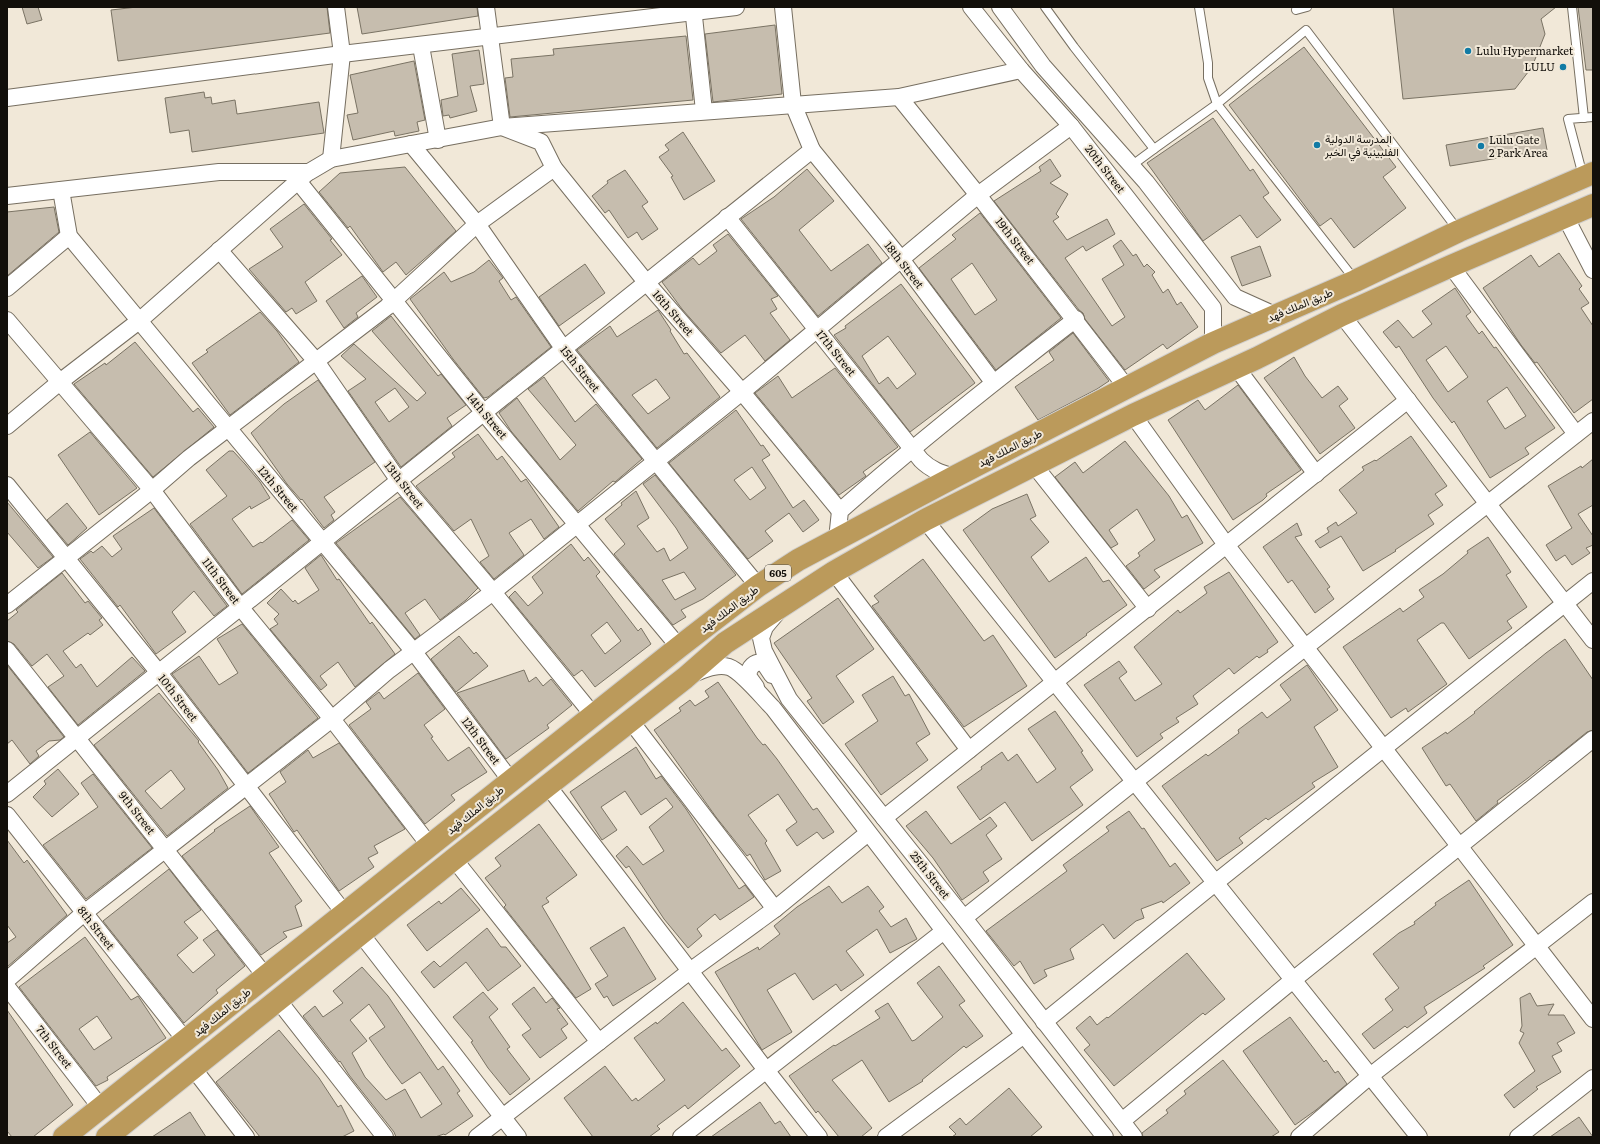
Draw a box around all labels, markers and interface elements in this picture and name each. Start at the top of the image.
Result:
place label: Lulu Hypermarket [1476,42,1574,58]
marker: Lulu Hypermarket [1463,46,1473,56]
place label: LULU [1524,58,1555,74]
marker: LULU [1558,62,1568,72]
place label: المدرسة الدولية الفلبينية في الخبر [1324,130,1399,162]
place label: Lulu Gate 2 Park Area [1489,131,1548,160]
marker: المدرسة الدولية الفلبينية في الخبر [1312,140,1322,150]
street label: 20th Street [1082,141,1130,196]
marker: Lulu Gate 2 Park Area [1476,141,1486,151]
street label: 19th Street [992,214,1040,268]
street label: 18th Street [881,237,929,292]
street label: طريق الملك فهد [1264,283,1335,325]
street label: 16th Street [649,286,698,339]
street label: 17th Street [813,326,861,379]
street label: 15th Street [557,342,605,395]
street label: 14th Street [464,389,512,442]
street label: طريق الملك فهد [975,424,1044,470]
street label: 13th Street [381,457,429,512]
street label: 12th Street [255,462,303,515]
street label: 11th Street [199,554,245,607]
road number: 605 [765,565,791,581]
street label: طريق الملك فهد [696,581,761,636]
street label: 10th Street [155,670,203,725]
street label: 12th Street [459,713,505,768]
street label: طريق الملك فهد [442,781,506,837]
street label: 9th Street [116,787,160,838]
street label: 25th Street [907,847,955,902]
street label: 8th Street [75,902,119,953]
street label: طريق الملك فهد [189,983,253,1039]
street label: 7th Street [33,1021,77,1072]

